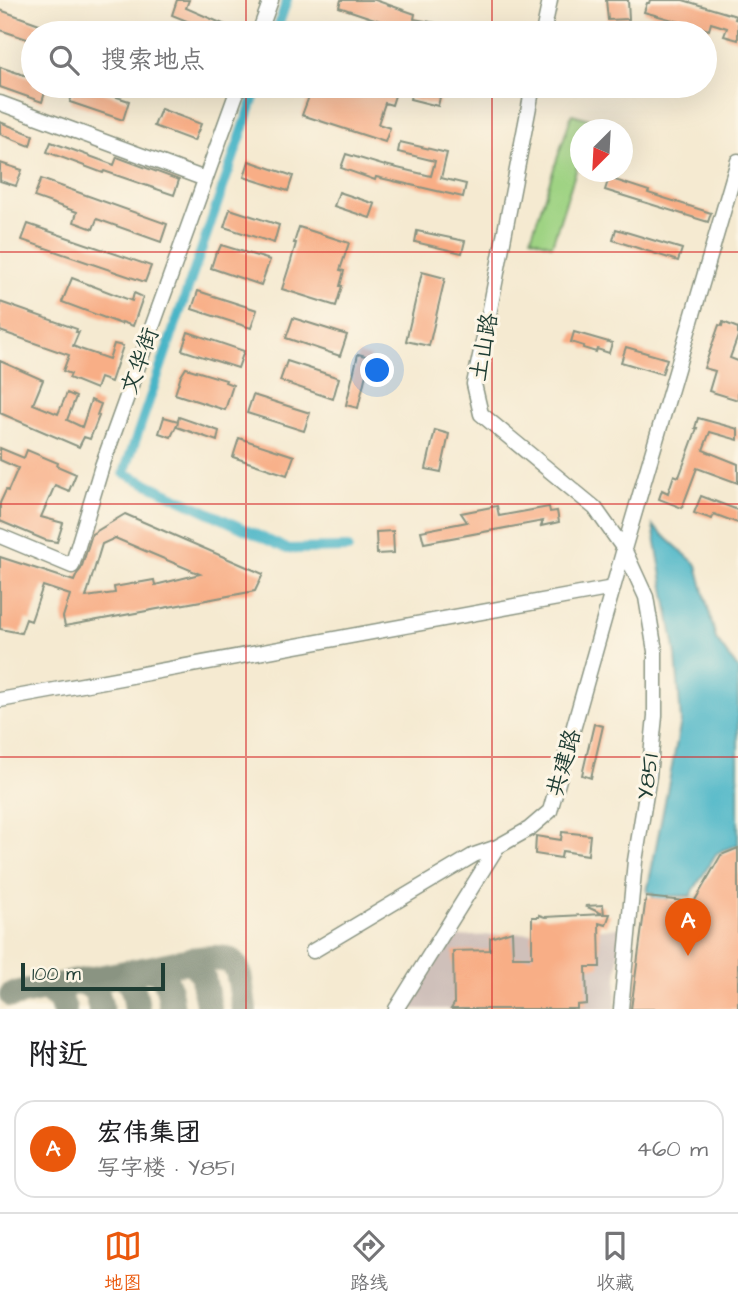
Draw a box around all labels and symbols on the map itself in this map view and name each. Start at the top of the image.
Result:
north arrow [570,119,633,182]
street label: 土山路 [462,310,506,384]
street label: 文华街 [113,323,167,399]
your location [360,353,394,387]
street label: 共建路 [539,725,589,801]
street label: Y851 [629,752,667,802]
pin: A [665,898,711,956]
scale bar [21,960,164,992]

